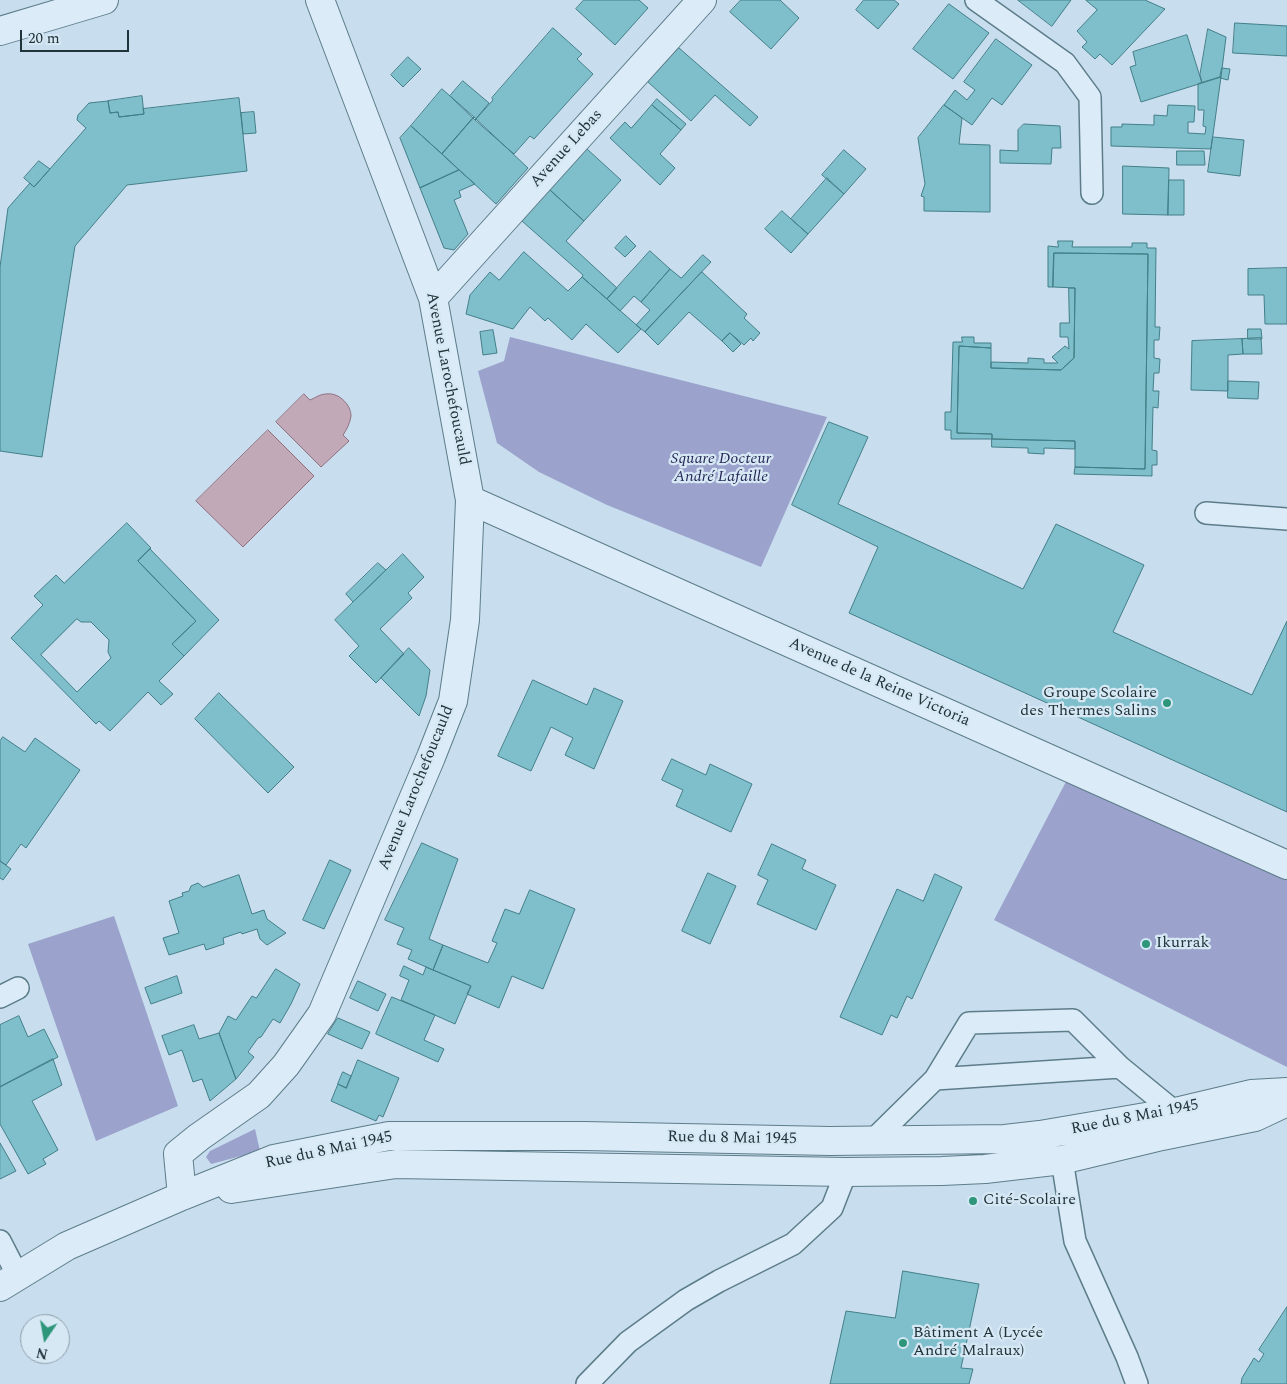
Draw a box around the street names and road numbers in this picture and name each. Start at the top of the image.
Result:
street label: Avenue Lebas [527,106,607,192]
street label: Avenue Larochefoucauld [421,291,473,467]
street label: Avenue de la Reine Victoria [785,634,973,732]
street label: Avenue Larochefoucauld [375,703,459,873]
street label: Rue du 8 Mai 1945 [1070,1096,1200,1140]
street label: Rue du 8 Mai 1945 [264,1128,394,1174]
street label: Rue du 8 Mai 1945 [667,1128,797,1150]

